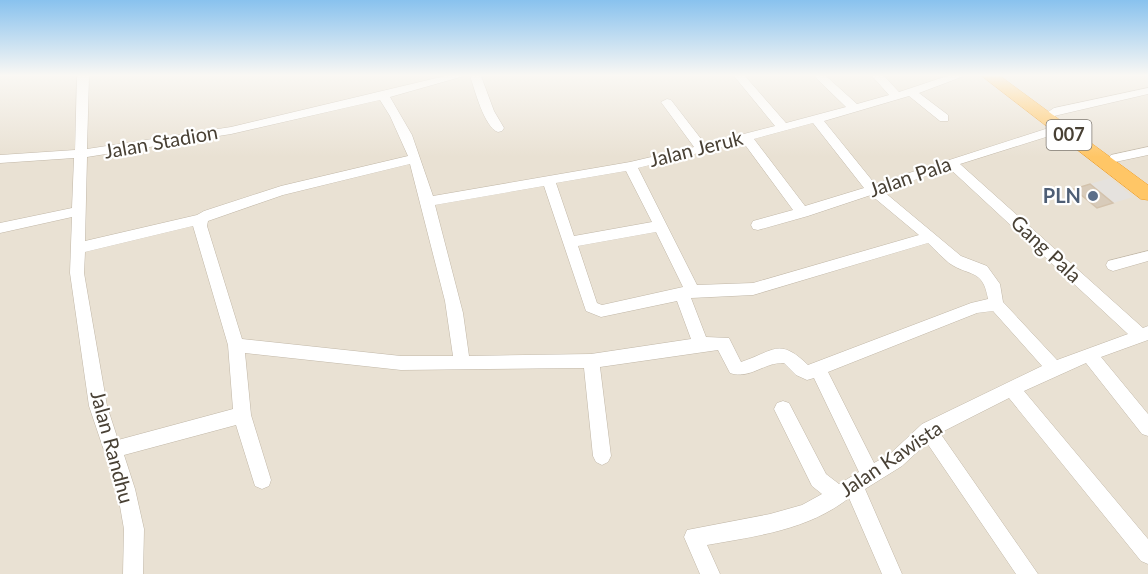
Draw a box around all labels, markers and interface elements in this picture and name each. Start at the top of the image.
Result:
street label: Jalan Stadion [102,119,220,163]
road number: 007 [1046,120,1092,150]
street label: Jalan Jeruk [646,125,746,171]
street label: Jalan Pala [865,151,954,201]
place label: PLN [1043,183,1081,207]
marker: PLN [1086,189,1100,203]
street label: Gang Pala [1007,210,1087,287]
street label: Jalan Randhu [86,388,140,506]
street label: Jalan Kawista [835,415,946,501]

